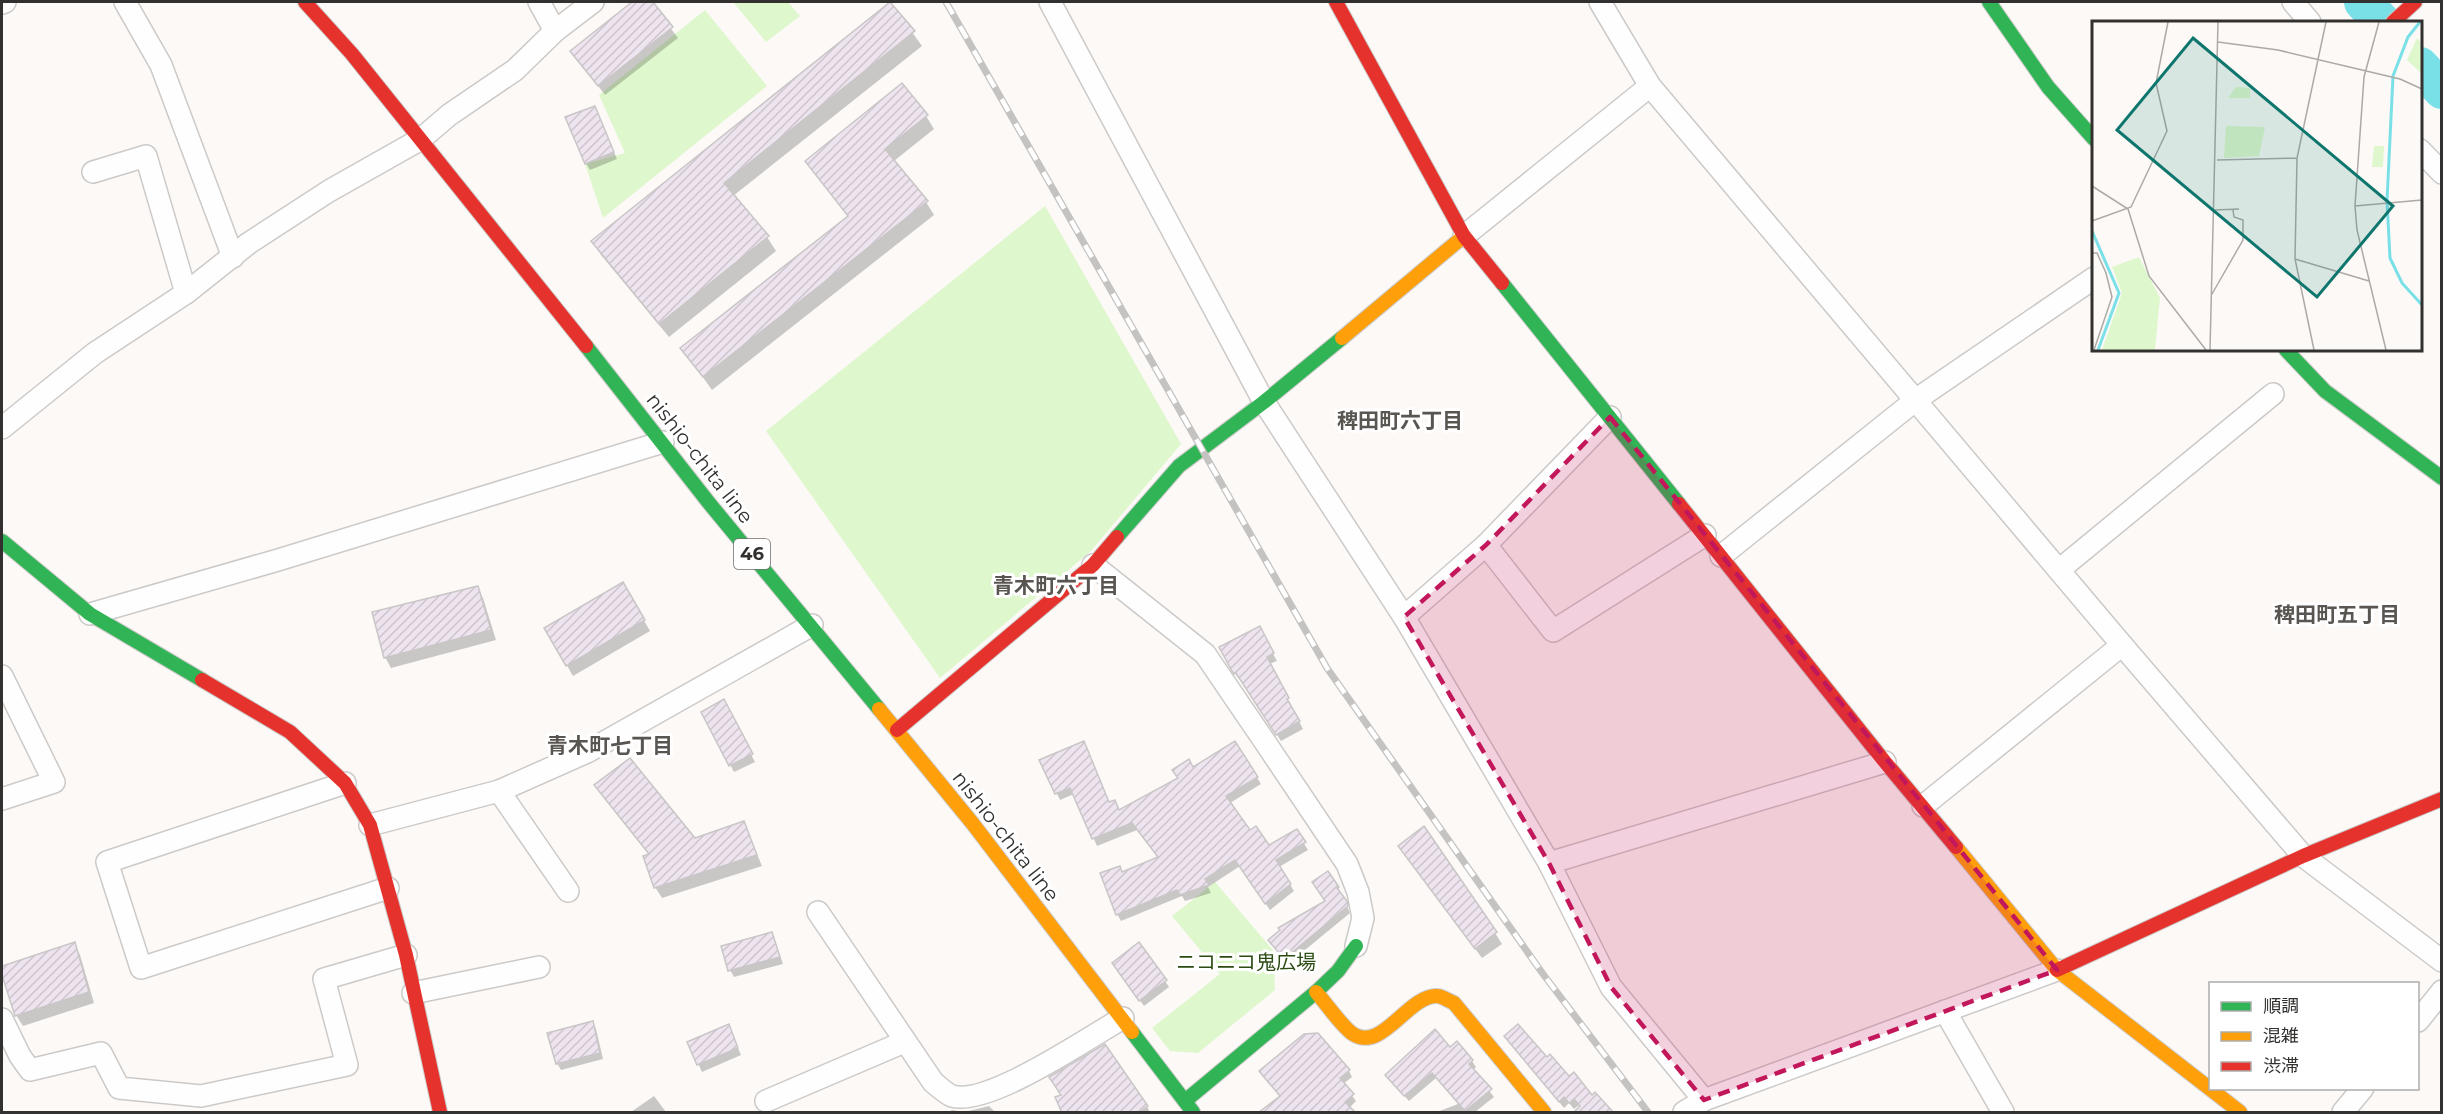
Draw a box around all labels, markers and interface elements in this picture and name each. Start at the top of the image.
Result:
inset map [2092,21,2422,351]
street label: nishio-chita line [642,388,758,528]
district label: 稗田町六丁目 [1337,408,1463,433]
road number: 46 [734,539,770,569]
district label: 青木町六丁目 [993,573,1119,598]
district label: 稗田町五丁目 [2274,602,2400,627]
district label: 青木町七丁目 [547,733,673,758]
street label: nishio-chita line [948,766,1064,906]
park label: ニコニコ鬼広場 [1176,950,1316,974]
legend [2209,982,2419,1090]
text: 順調 [2263,995,2299,1017]
text: 混雑 [2263,1025,2299,1047]
text: 渋滞 [2263,1055,2299,1077]

